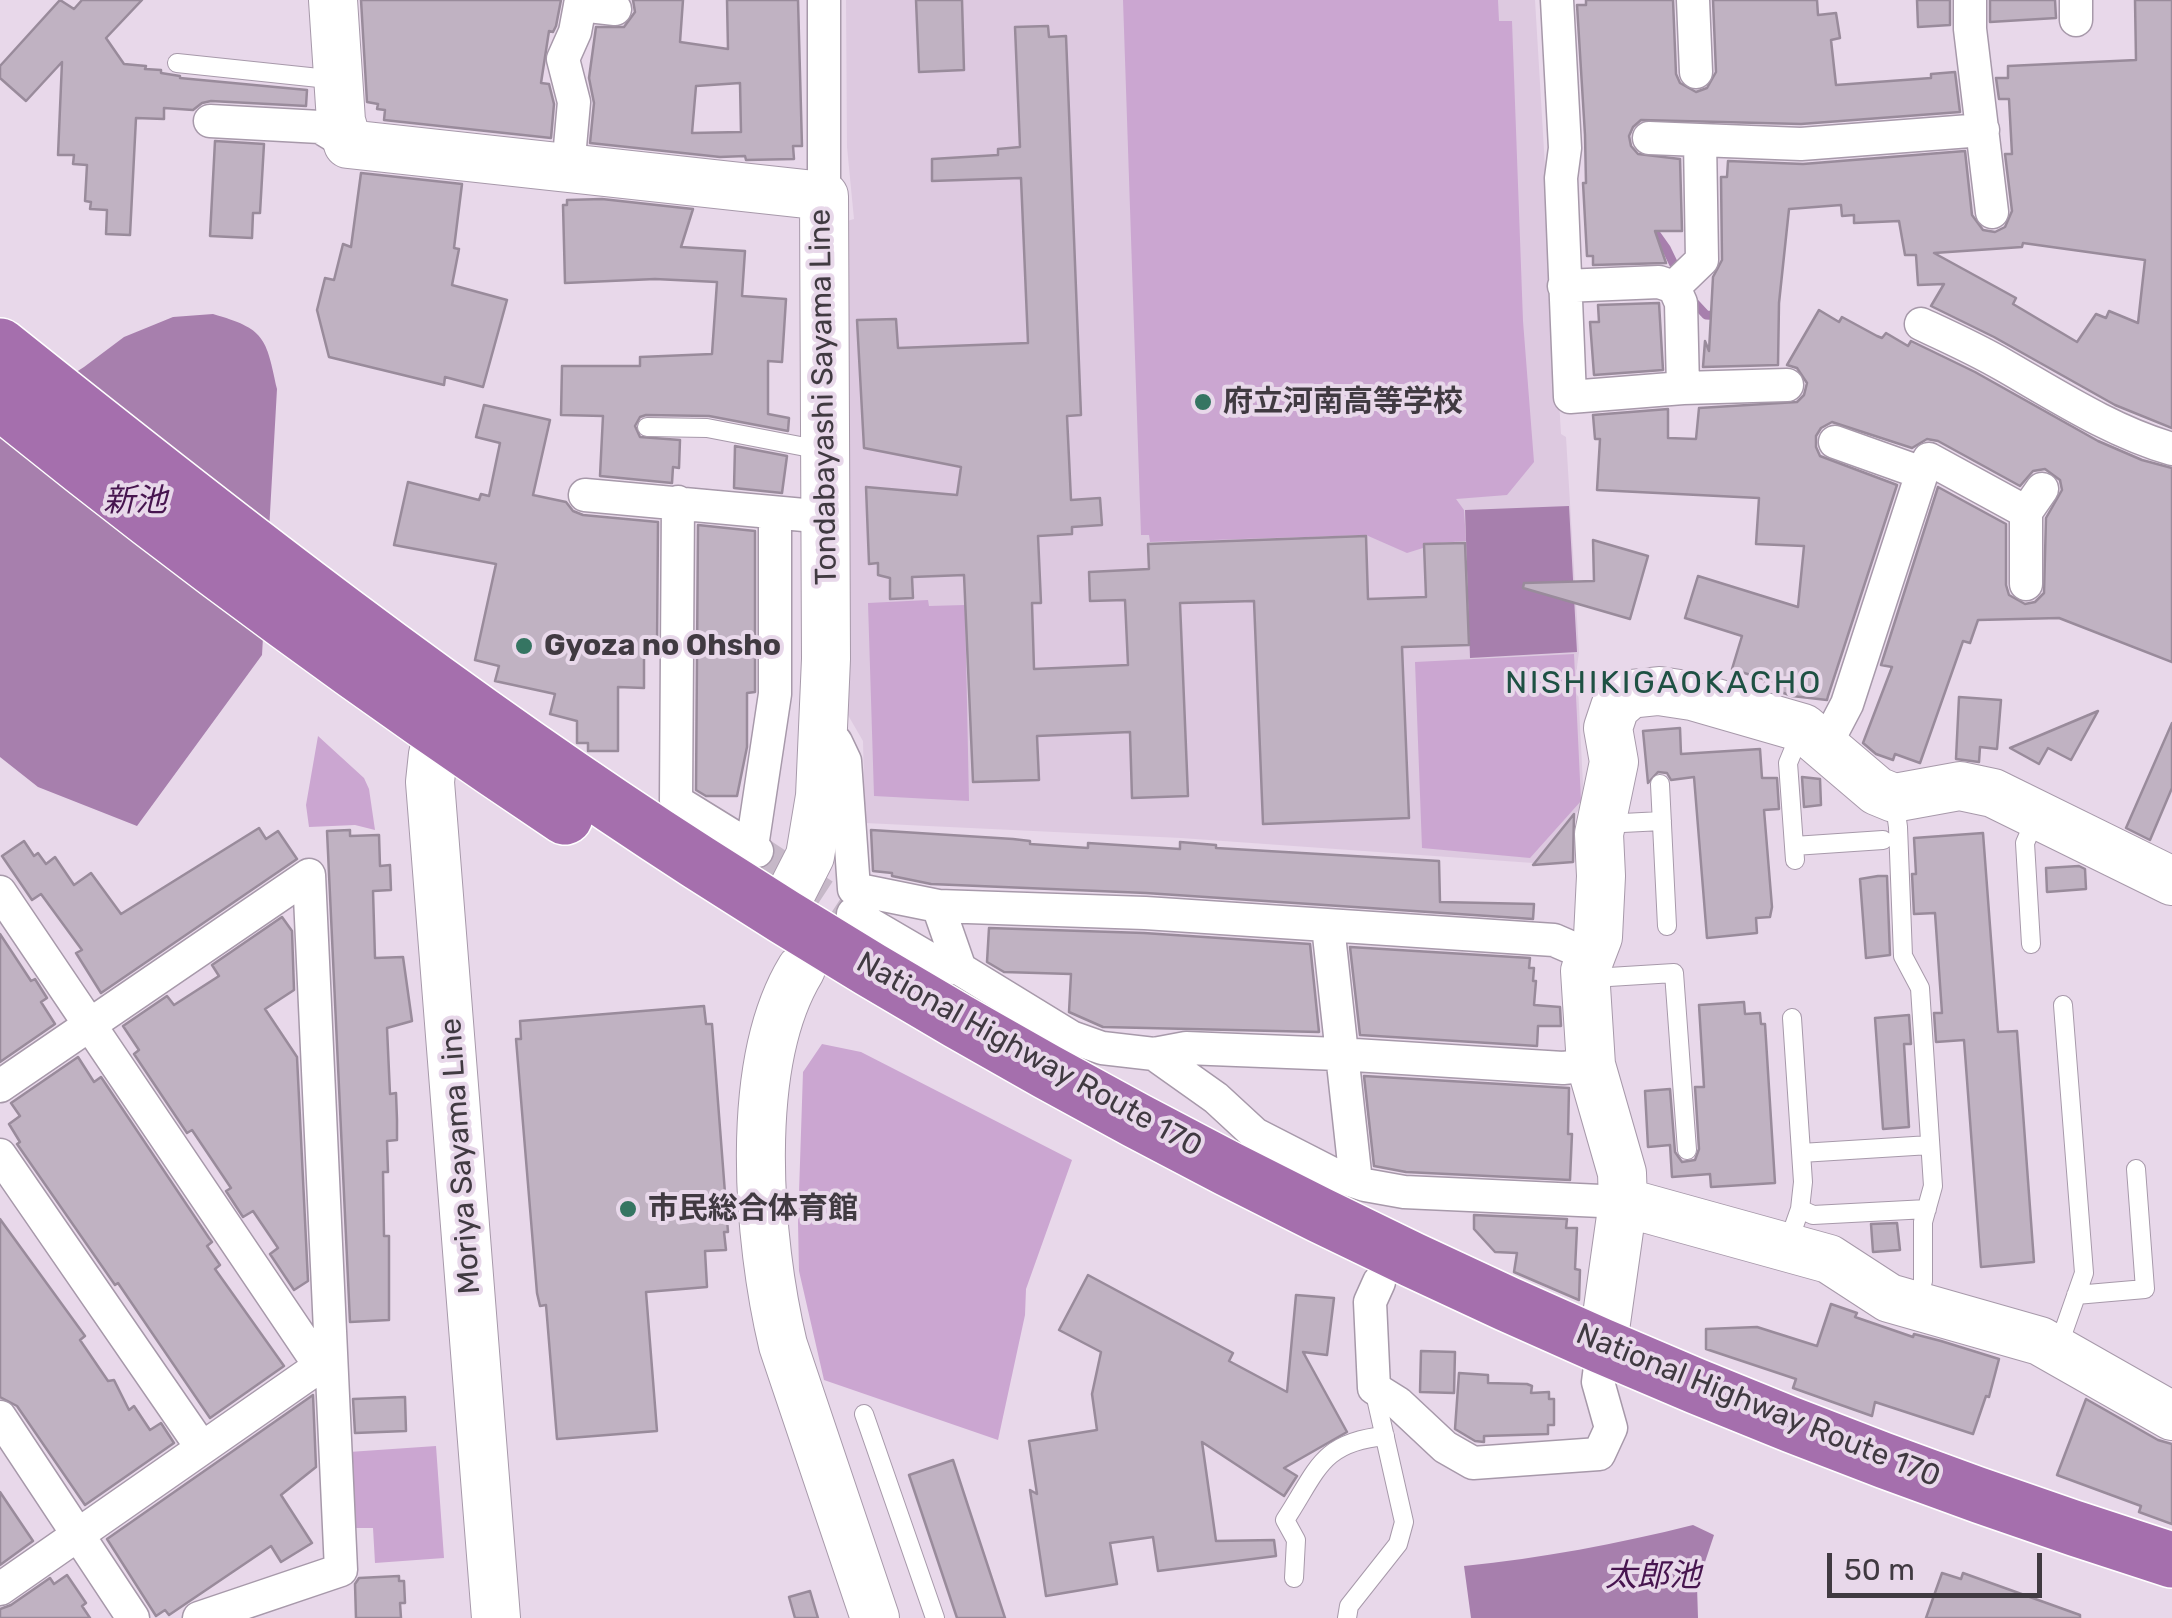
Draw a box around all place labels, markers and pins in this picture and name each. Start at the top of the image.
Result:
place label: 府立河南高等学校 [1223,384,1463,420]
marker: 府立河南高等学校 [1192,391,1214,413]
place label: Gyoza no Ohsho [544,628,781,664]
marker: Gyoza no Ohsho [513,635,535,657]
place label: 市民総合体育館 [648,1191,858,1227]
marker: 市民総合体育館 [617,1198,639,1220]

